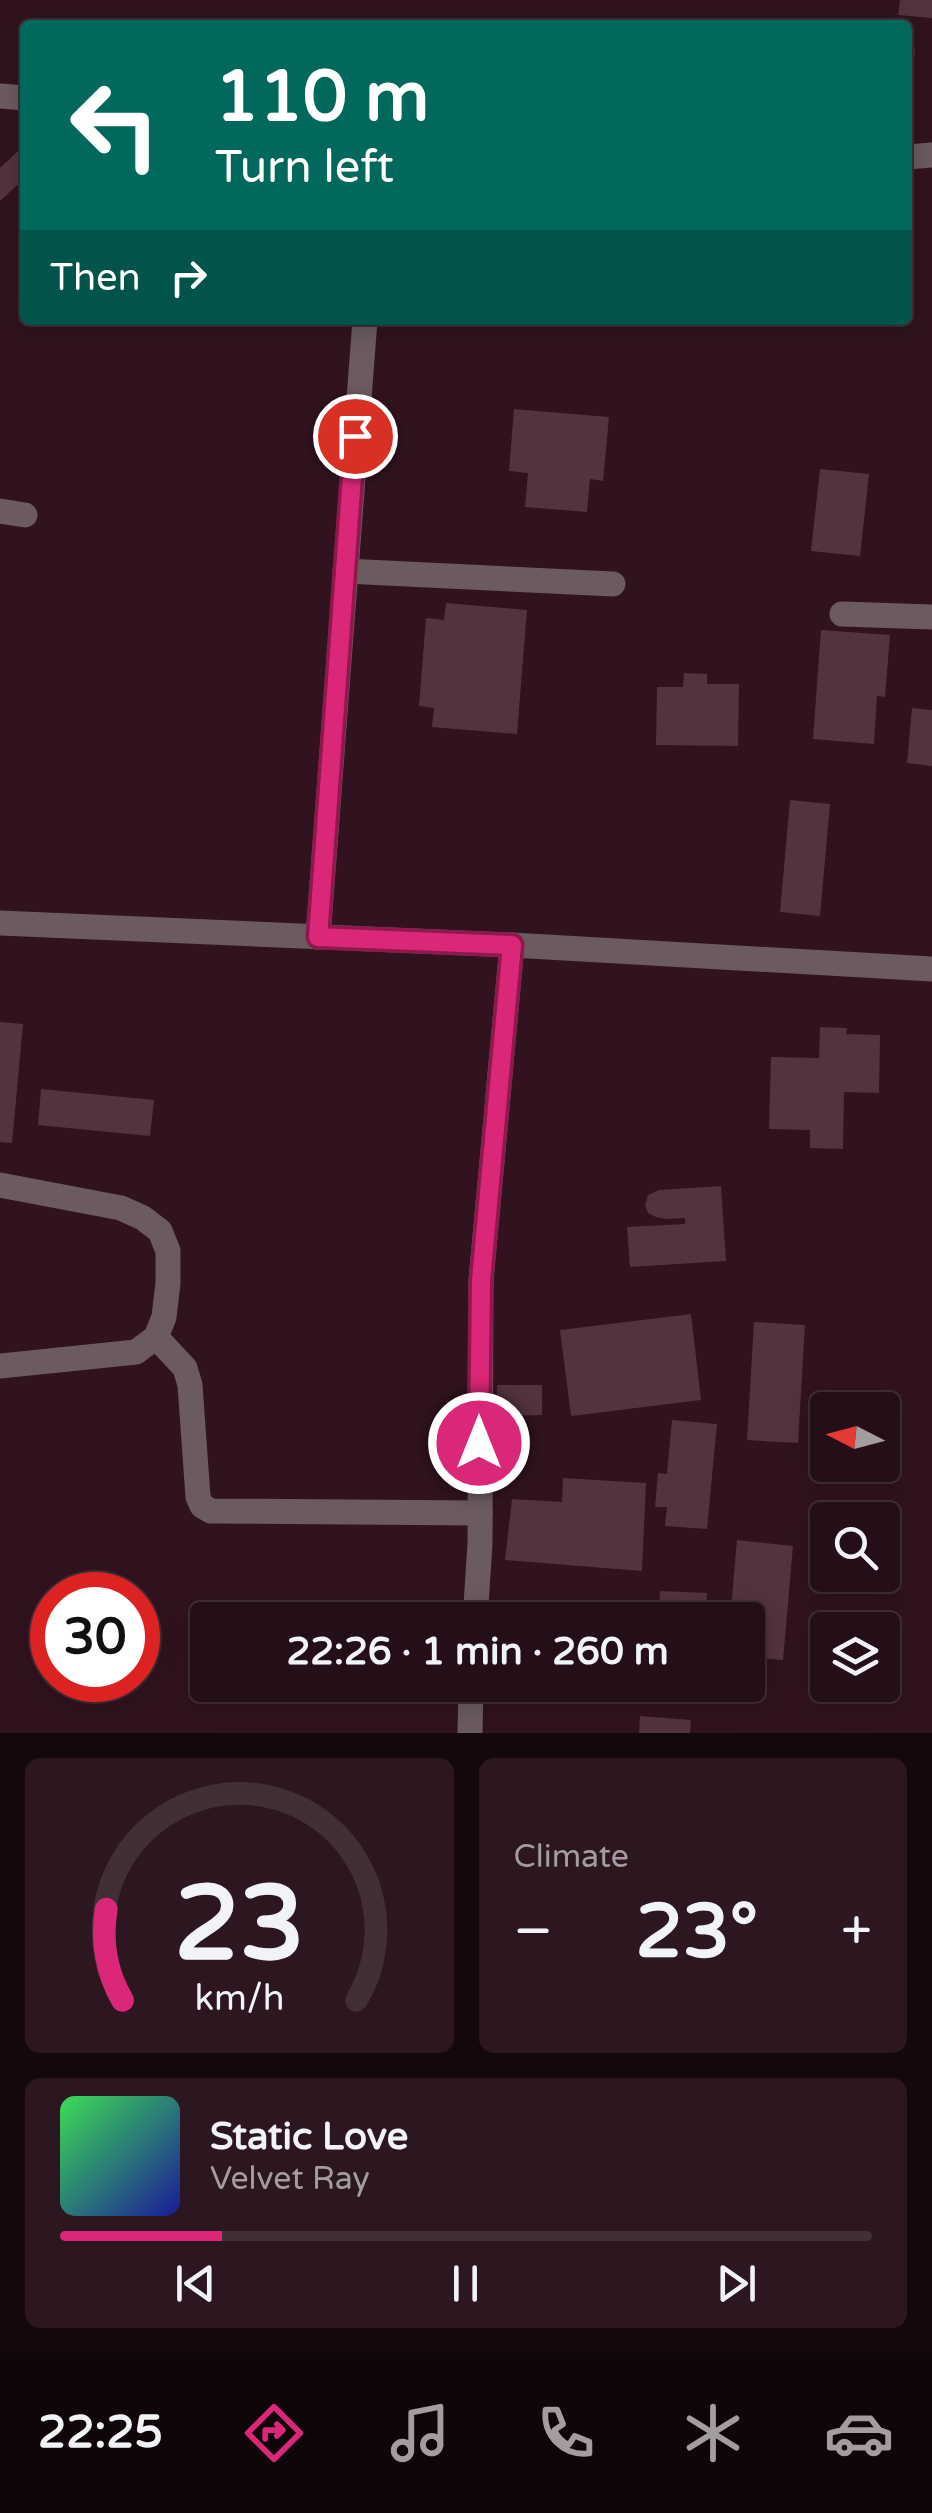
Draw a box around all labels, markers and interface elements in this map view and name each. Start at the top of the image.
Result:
text: 110 m [215,56,429,140]
icon: left [50,60,180,190]
text: Turn left [215,141,394,195]
icon: right [161,250,216,305]
text: Then [50,255,141,301]
pin [313,394,398,479]
icon: arrive [328,409,383,464]
position arrow [427,1391,531,1495]
north arrow [810,1392,900,1482]
map controls [810,1392,900,1702]
button: search [810,1502,900,1592]
speed limit sign: 30 [30,1572,160,1702]
button: layers [810,1612,900,1702]
text: 22:26 · 1 min · 260 m [286,1629,669,1675]
text: Climate [514,1838,629,1876]
text: 23 [174,1863,305,1988]
text: 23° [636,1887,758,1977]
text: − [514,1899,553,1965]
text: + [841,1899,872,1965]
text: km/h [194,1977,284,2020]
text: Static Love [210,2114,408,2160]
text: Velvet Ray [210,2160,370,2198]
icon: previous [168,2256,223,2311]
icon: pause [438,2256,493,2311]
icon: next [709,2256,764,2311]
icon: directions [239,2398,309,2468]
icon: music [385,2398,455,2468]
icon: phone [531,2398,601,2468]
icon: climate [678,2398,748,2468]
icon: car [824,2398,894,2468]
text: 22:25 [38,2406,163,2460]

